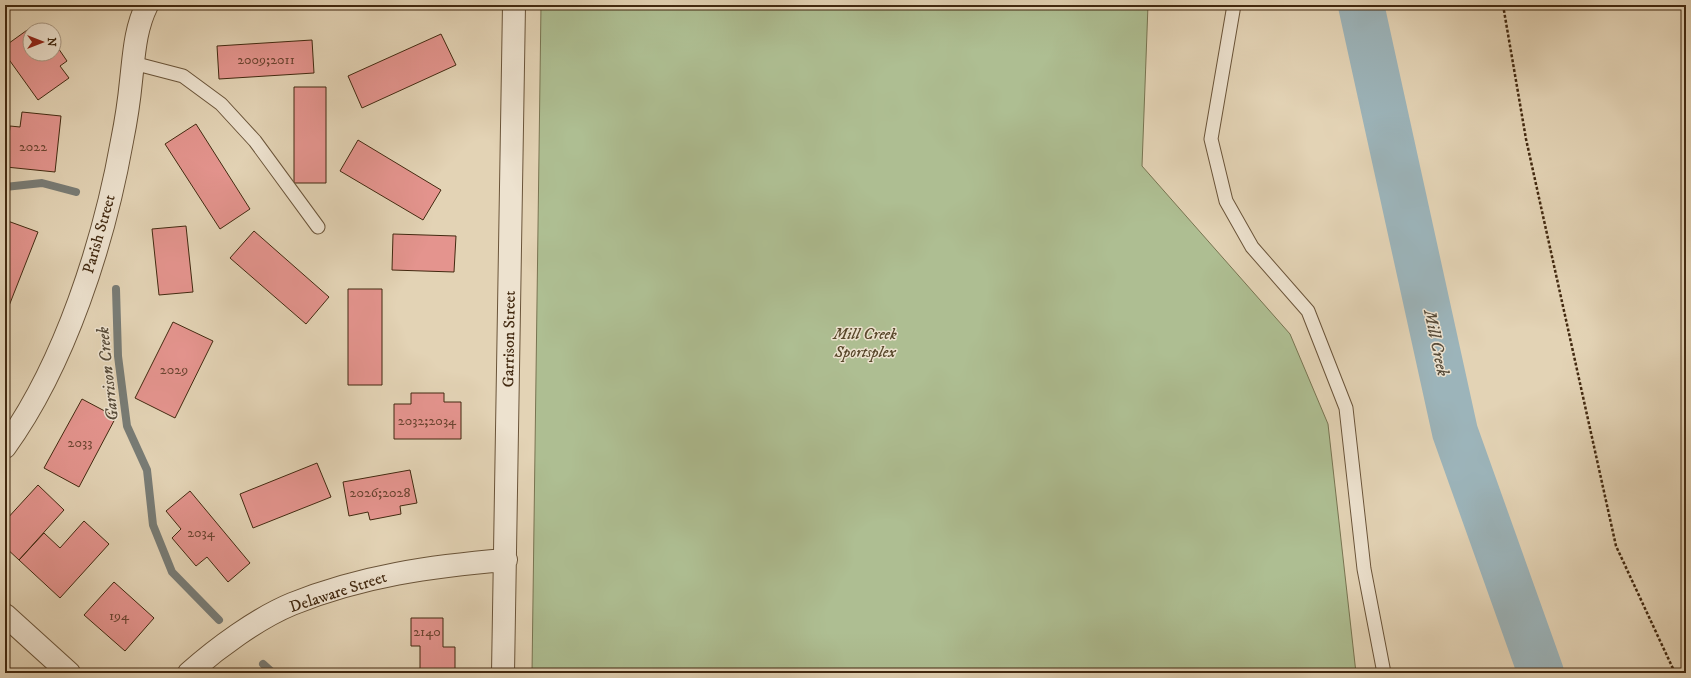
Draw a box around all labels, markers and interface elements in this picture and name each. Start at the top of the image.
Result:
north arrow [22,22,62,62]
text: N [44,37,58,47]
house number: 2009;2011 [237,51,295,69]
house number: 2022 [19,138,47,156]
street label: Parish Street [78,192,120,276]
street label: Garrison Street [498,290,520,388]
water label: Mill Creek [1418,307,1454,379]
park label: Mill Creek Sportsplex [832,324,897,362]
water label: Garrison Creek [92,325,124,422]
house number: 2029 [160,361,188,379]
house number: 2032;2034 [398,412,457,430]
house number: 2033 [68,434,92,452]
house number: 2026;2028 [350,484,411,502]
house number: 2034 [187,524,216,542]
street label: Delaware Street [287,567,389,617]
house number: 194 [109,607,130,625]
house number: 2140 [413,623,441,641]

